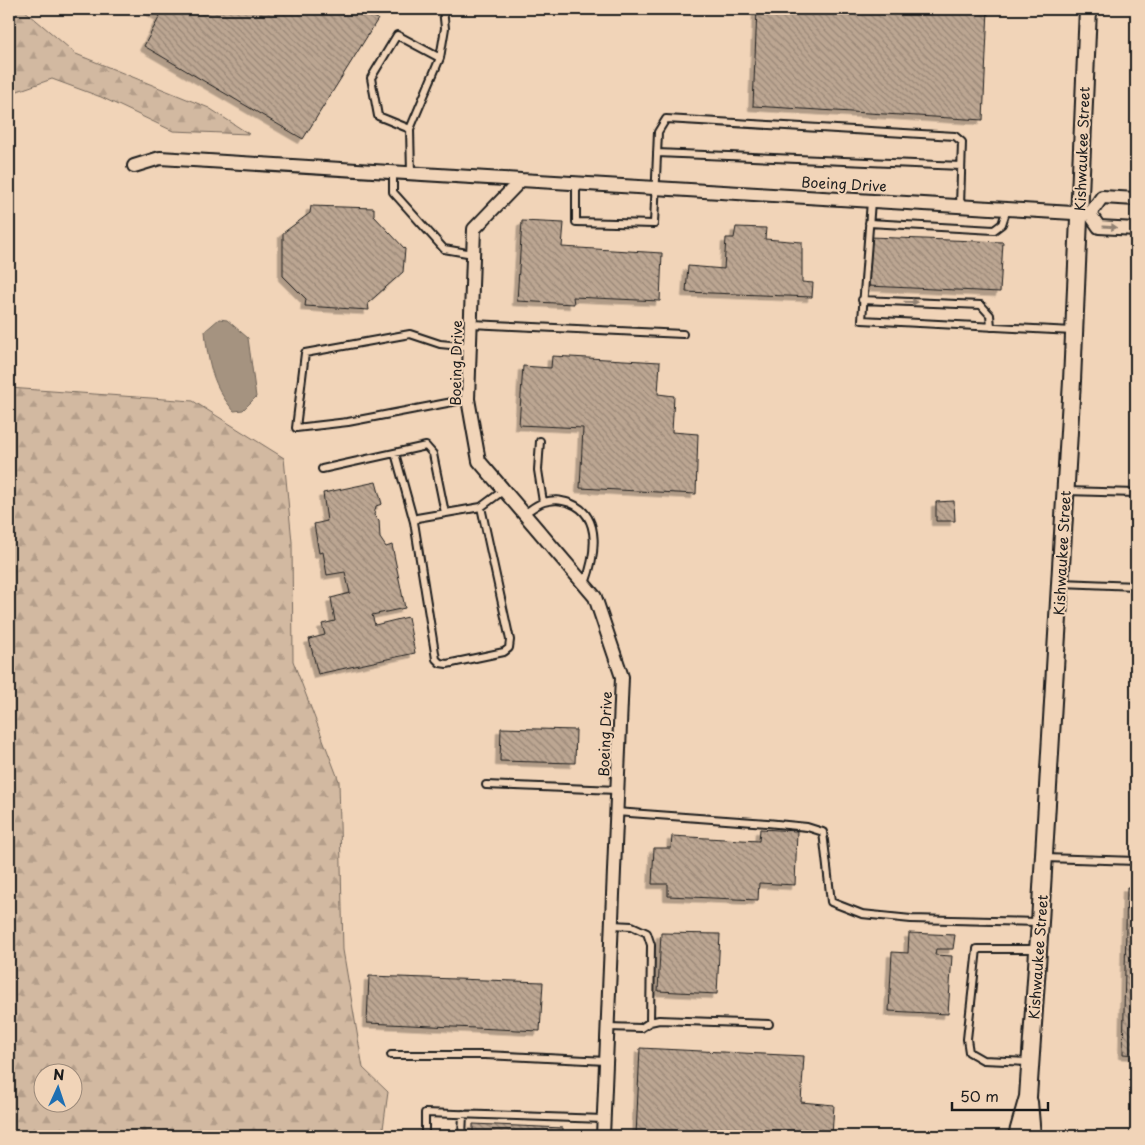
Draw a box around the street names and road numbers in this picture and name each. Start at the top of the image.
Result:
street label: Kishwaukee Street [1069,86,1095,212]
street label: Boeing Drive [801,171,887,197]
street label: Boeing Drive [445,320,467,406]
street label: Kishwaukee Street [1048,490,1076,616]
street label: Boeing Drive [593,691,617,777]
street label: Kishwaukee Street [1023,894,1053,1020]

